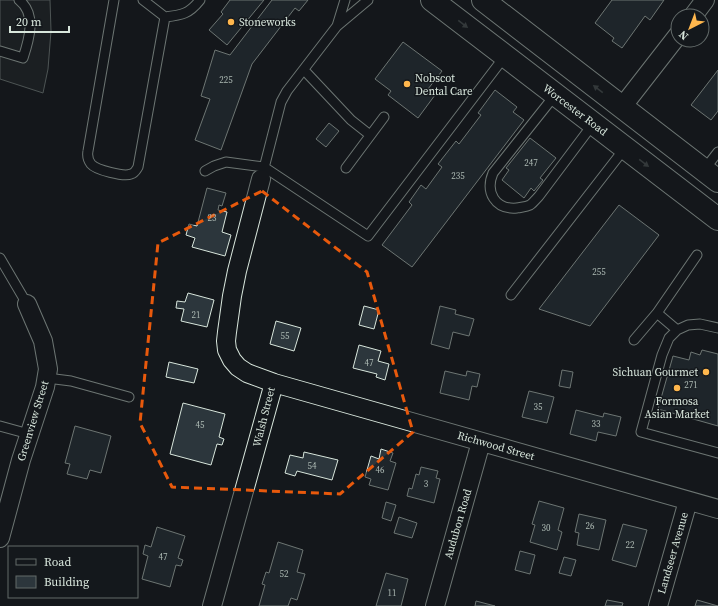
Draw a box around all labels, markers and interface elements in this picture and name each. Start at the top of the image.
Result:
scale bar [10,8,69,34]
north arrow [670,8,710,48]
text: 20 m [16,14,42,30]
place label: Stoneworks [239,15,296,30]
marker: Stoneworks [226,17,236,27]
one-way arrow [458,20,469,28]
text: N [676,27,692,43]
place label: Nobscot Dental Care [415,71,473,99]
house number: 225 [219,74,233,86]
marker: Nobscot Dental Care [402,79,412,89]
street label: Worcester Road [540,81,611,140]
one-way arrow [593,84,604,93]
house number: 247 [524,157,538,169]
one-way arrow [639,159,649,167]
house number: 235 [451,170,465,182]
house number: 23 [207,212,217,224]
house number: 255 [592,266,606,278]
house number: 21 [191,309,201,321]
house number: 55 [280,330,290,342]
house number: 47 [364,357,374,369]
place label: Sichuan Gourmet [613,365,698,380]
marker: Sichuan Gourmet [701,367,711,377]
street label: Greenview Street [14,379,52,463]
house number: 271 [684,379,698,391]
marker: Formosa Asian Market [672,383,682,393]
street label: Walsh Street [249,385,279,448]
place label: Formosa Asian Market [645,394,710,422]
house number: 35 [533,401,543,413]
house number: 33 [591,418,601,430]
house number: 45 [195,419,205,431]
street label: Richwood Street [456,428,537,464]
house number: 54 [307,460,317,472]
house number: 46 [375,464,385,476]
house number: 3 [424,478,429,490]
street label: Audubon Road [441,486,475,561]
street label: Landseer Avenue [654,510,692,596]
house number: 26 [585,520,595,532]
house number: 30 [541,522,551,534]
house number: 22 [625,539,635,551]
legend [8,546,138,598]
house number: 47 [158,551,168,563]
text: Road [44,554,71,570]
house number: 52 [279,568,289,580]
text: Building [44,574,89,590]
house number: 11 [387,587,397,599]

